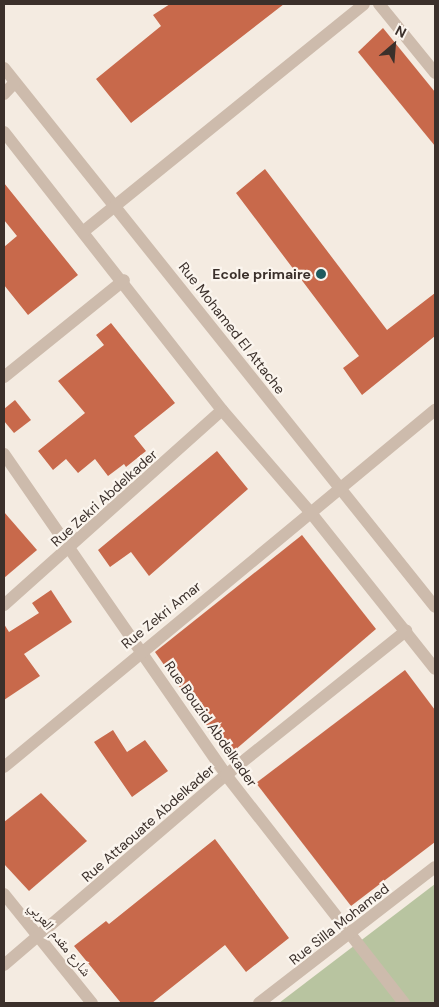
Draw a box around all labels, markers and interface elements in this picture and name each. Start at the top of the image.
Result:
north arrow [369,20,419,70]
text: N [392,21,409,42]
street label: Rue Mohamed El Attache [175,259,289,397]
place label: Ecole primaire [212,266,311,282]
marker: Ecole primaire [315,268,327,280]
street label: Rue Zekri Abdelkader [47,446,161,550]
street label: Rue Zekri Amar [118,578,204,652]
street label: Rue Bouzid Abdelkader [161,658,261,790]
street label: Rue Attaouate Abdelkader [78,761,218,885]
street label: Rue Silla Mohamed [286,880,392,968]
street label: شارع مقدم العربي [25,899,95,979]

